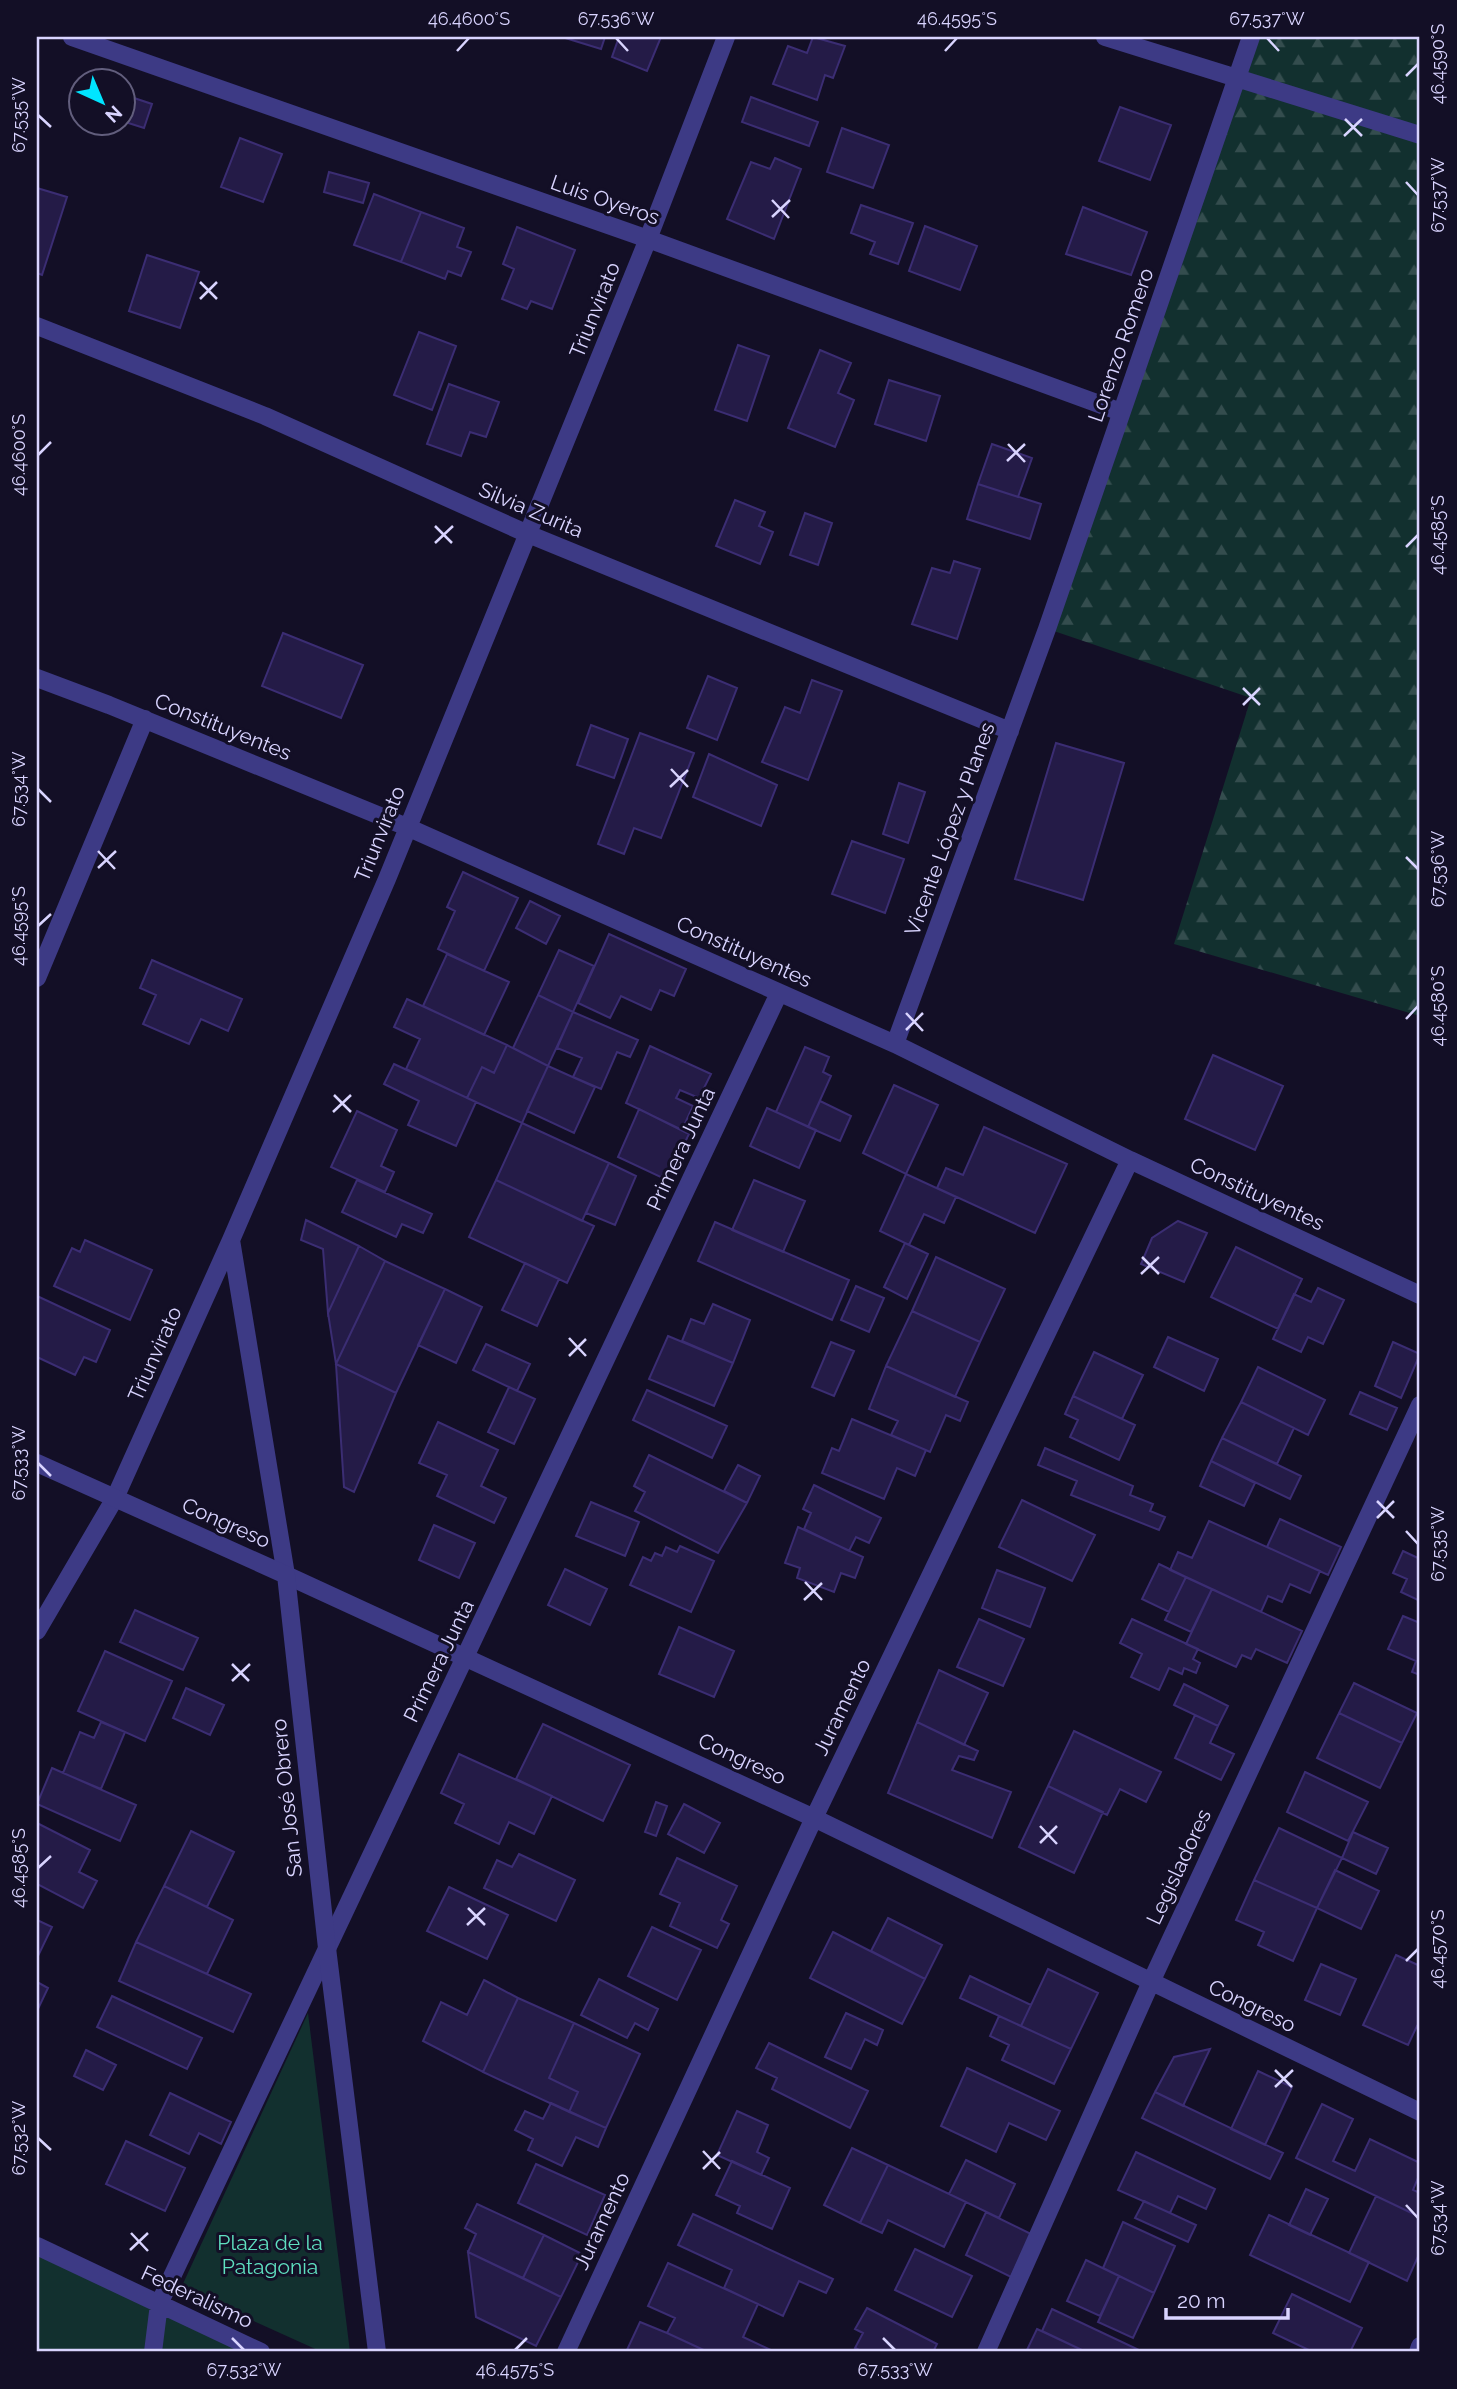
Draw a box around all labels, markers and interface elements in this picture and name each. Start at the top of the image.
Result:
text: 46.4600°S [428,8,510,29]
text: 67.536°W [578,8,654,29]
text: 46.4595°S [917,8,997,29]
text: 67.537°W [1229,8,1305,29]
text: 46.4590°S [1427,24,1448,104]
north arrow [66,66,136,136]
text: 67.535°W [8,77,29,153]
text: N [101,101,127,127]
text: 67.537°W [1427,157,1448,233]
street label: Luis Oyeros [547,169,663,230]
street label: Triunvirato [564,258,625,361]
street label: Lorenzo Romero [1082,265,1159,425]
text: 46.4600°S [8,414,29,496]
street label: Silvia Zurita [475,476,587,543]
text: 46.4585°S [1427,495,1448,575]
street label: Constituyentes [151,688,295,765]
street label: Vicente López y Planes [899,719,1000,939]
text: 67.534°W [8,751,29,827]
street label: Triunvirato [349,782,410,885]
text: 67.536°W [1427,831,1448,907]
text: 46.4595°S [8,886,29,966]
street label: Constituyentes [673,911,816,992]
text: 46.4580°S [1427,966,1448,1046]
street label: Primera Junta [641,1083,720,1214]
street label: Constituyentes [1186,1152,1328,1236]
street label: Triunvirato [123,1302,187,1405]
text: 67.533°W [8,1425,29,1500]
street label: Congreso [178,1492,274,1553]
text: 67.535°W [1427,1506,1448,1582]
street label: Primera Junta [398,1595,479,1726]
street label: Juramento [807,1654,876,1759]
street label: San José Obrero [266,1718,307,1878]
street label: Congreso [694,1727,790,1790]
street label: Legisladores [1141,1805,1216,1928]
text: 46.4585°S [8,1828,29,1908]
text: 46.4570°S [1427,1909,1448,1989]
street label: Congreso [1204,1974,1300,2037]
text: 67.532°W [8,2100,29,2175]
street label: Juramento [568,2168,635,2273]
text: 67.534°W [1427,2180,1448,2256]
park label: Plaza de la Patagonia [217,2230,323,2279]
street label: Federalismo [137,2260,257,2333]
scale bar [1166,2277,1289,2321]
text: 20 m [1177,2288,1225,2313]
text: 67.532°W [207,2359,282,2380]
text: 46.4575°S [476,2359,554,2380]
text: 67.533°W [858,2359,933,2380]

